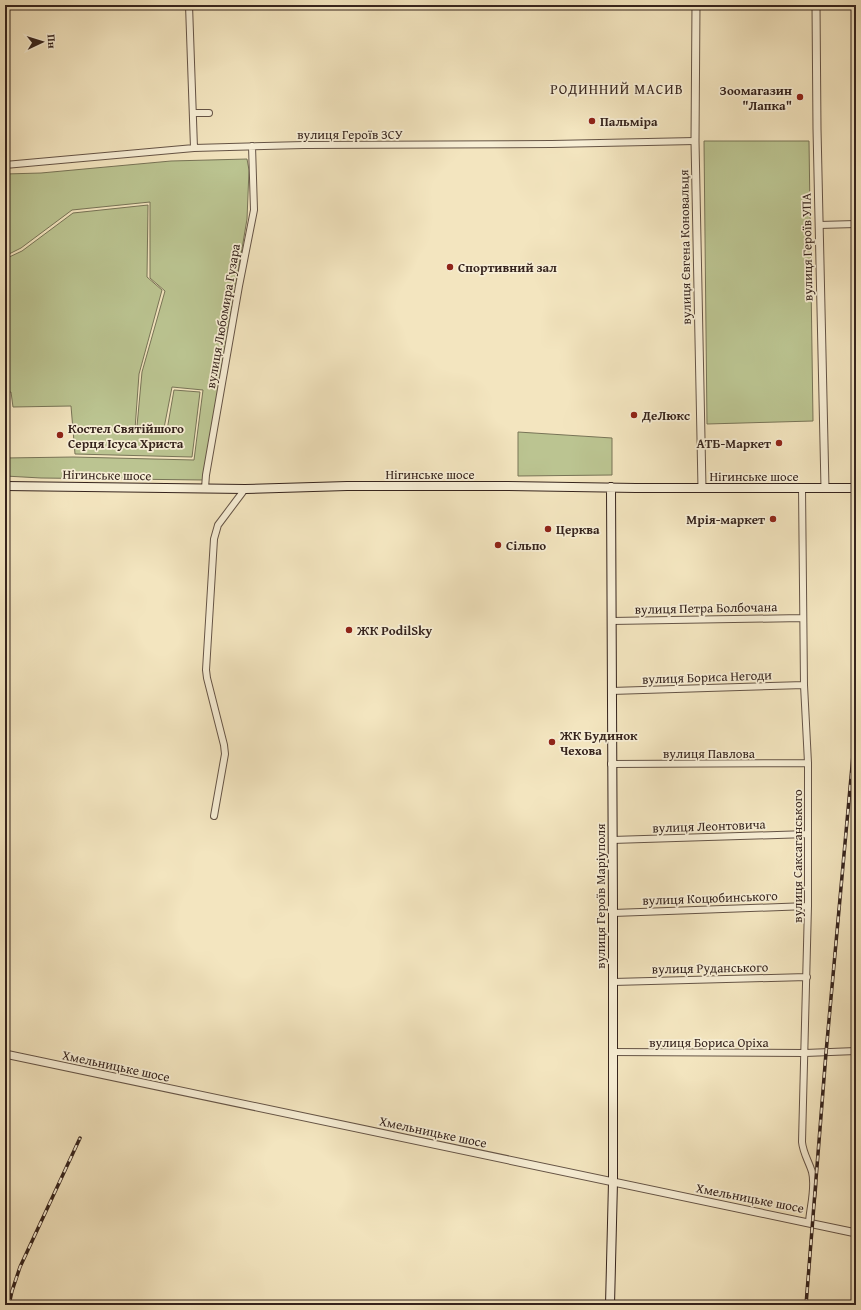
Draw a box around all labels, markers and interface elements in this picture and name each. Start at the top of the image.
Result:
north arrow [22,22,62,62]
text: Пн [44,34,60,49]
district label: РОДИННИЙ МАСИВ [550,79,684,99]
place label: Зоомагазин "Лапка" [720,81,792,115]
marker: Зоомагазин "Лапка" [795,92,805,102]
place label: Пальміра [600,112,658,131]
marker: Пальміра [587,116,597,126]
street label: вулиця Героїв ЗСУ [297,125,403,144]
street label: вулиця Євгена Коновальця [674,169,696,325]
street label: вулиця Героїв УПА [797,193,817,301]
street label: вулиця Любомира Гузара [201,241,245,390]
place label: Спортивний зал [458,258,557,277]
marker: Спортивний зал [445,262,455,272]
place label: ДеЛюкс [641,406,690,425]
marker: ДеЛюкс [629,410,639,420]
place label: Костел Святійшого Серця Ісуса Христа [68,419,184,453]
marker: Костел Святійшого Серця Ісуса Христа [55,430,65,440]
place label: АТБ-Маркет [697,434,771,453]
marker: АТБ-Маркет [774,438,784,448]
street label: Нігинське шосе [62,465,152,485]
street label: Нігинське шосе [385,465,475,484]
street label: Нігинське шосе [709,467,799,486]
place label: Мрія-маркет [686,510,765,529]
marker: Мрія-маркет [768,514,778,524]
place label: Церква [556,520,600,539]
marker: Церква [543,524,553,534]
place label: Сільпо [506,536,546,555]
marker: Сільпо [493,540,503,550]
street label: вулиця Петра Болбочана [634,597,778,619]
place label: ЖК PodilSky [356,621,432,640]
marker: ЖК PodilSky [344,625,354,635]
street label: вулиця Бориса Негоди [642,665,773,689]
place label: ЖК Будинок Чехова [559,726,638,760]
marker: ЖК Будинок Чехова [547,737,557,747]
street label: вулиця Павлова [663,744,756,763]
street label: вулиця Саксаганського [788,789,807,923]
street label: вулиця Леонтовича [652,814,767,837]
street label: вулиця Героїв Маріуполя [591,823,610,969]
street label: вулиця Коцюбинського [642,886,778,910]
street label: вулиця Руданського [652,957,769,979]
street label: вулиця Бориса Оріха [649,1033,770,1052]
street label: Хмельницьке шосе [60,1045,172,1087]
street label: Хмельницьке шосе [377,1111,489,1153]
street label: Хмельницьке шосе [694,1178,806,1218]

